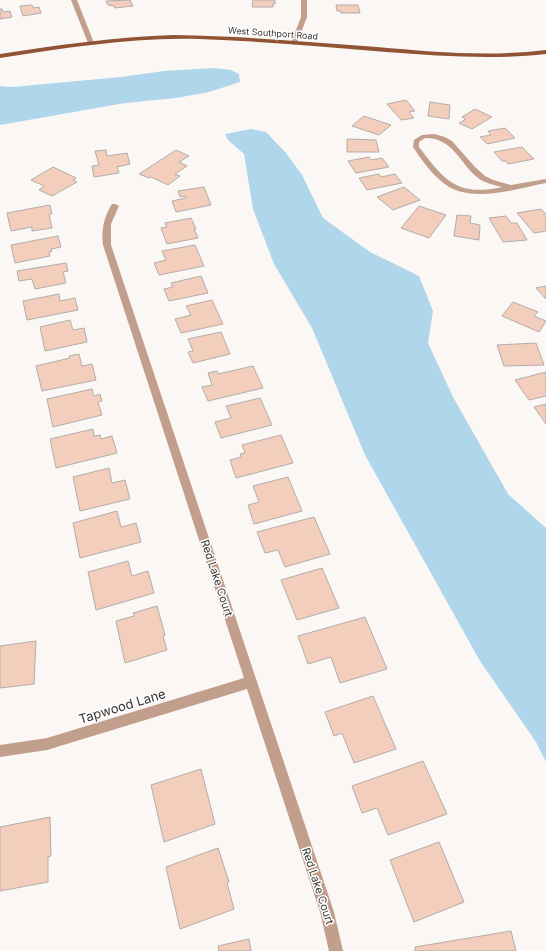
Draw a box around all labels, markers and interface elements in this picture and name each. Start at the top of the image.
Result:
street label: West Southport Road [228,24,318,42]
street label: Red Lake Court [198,538,236,619]
street label: Tapwood Lane [77,685,167,727]
street label: Red Lake Court [299,846,337,927]

